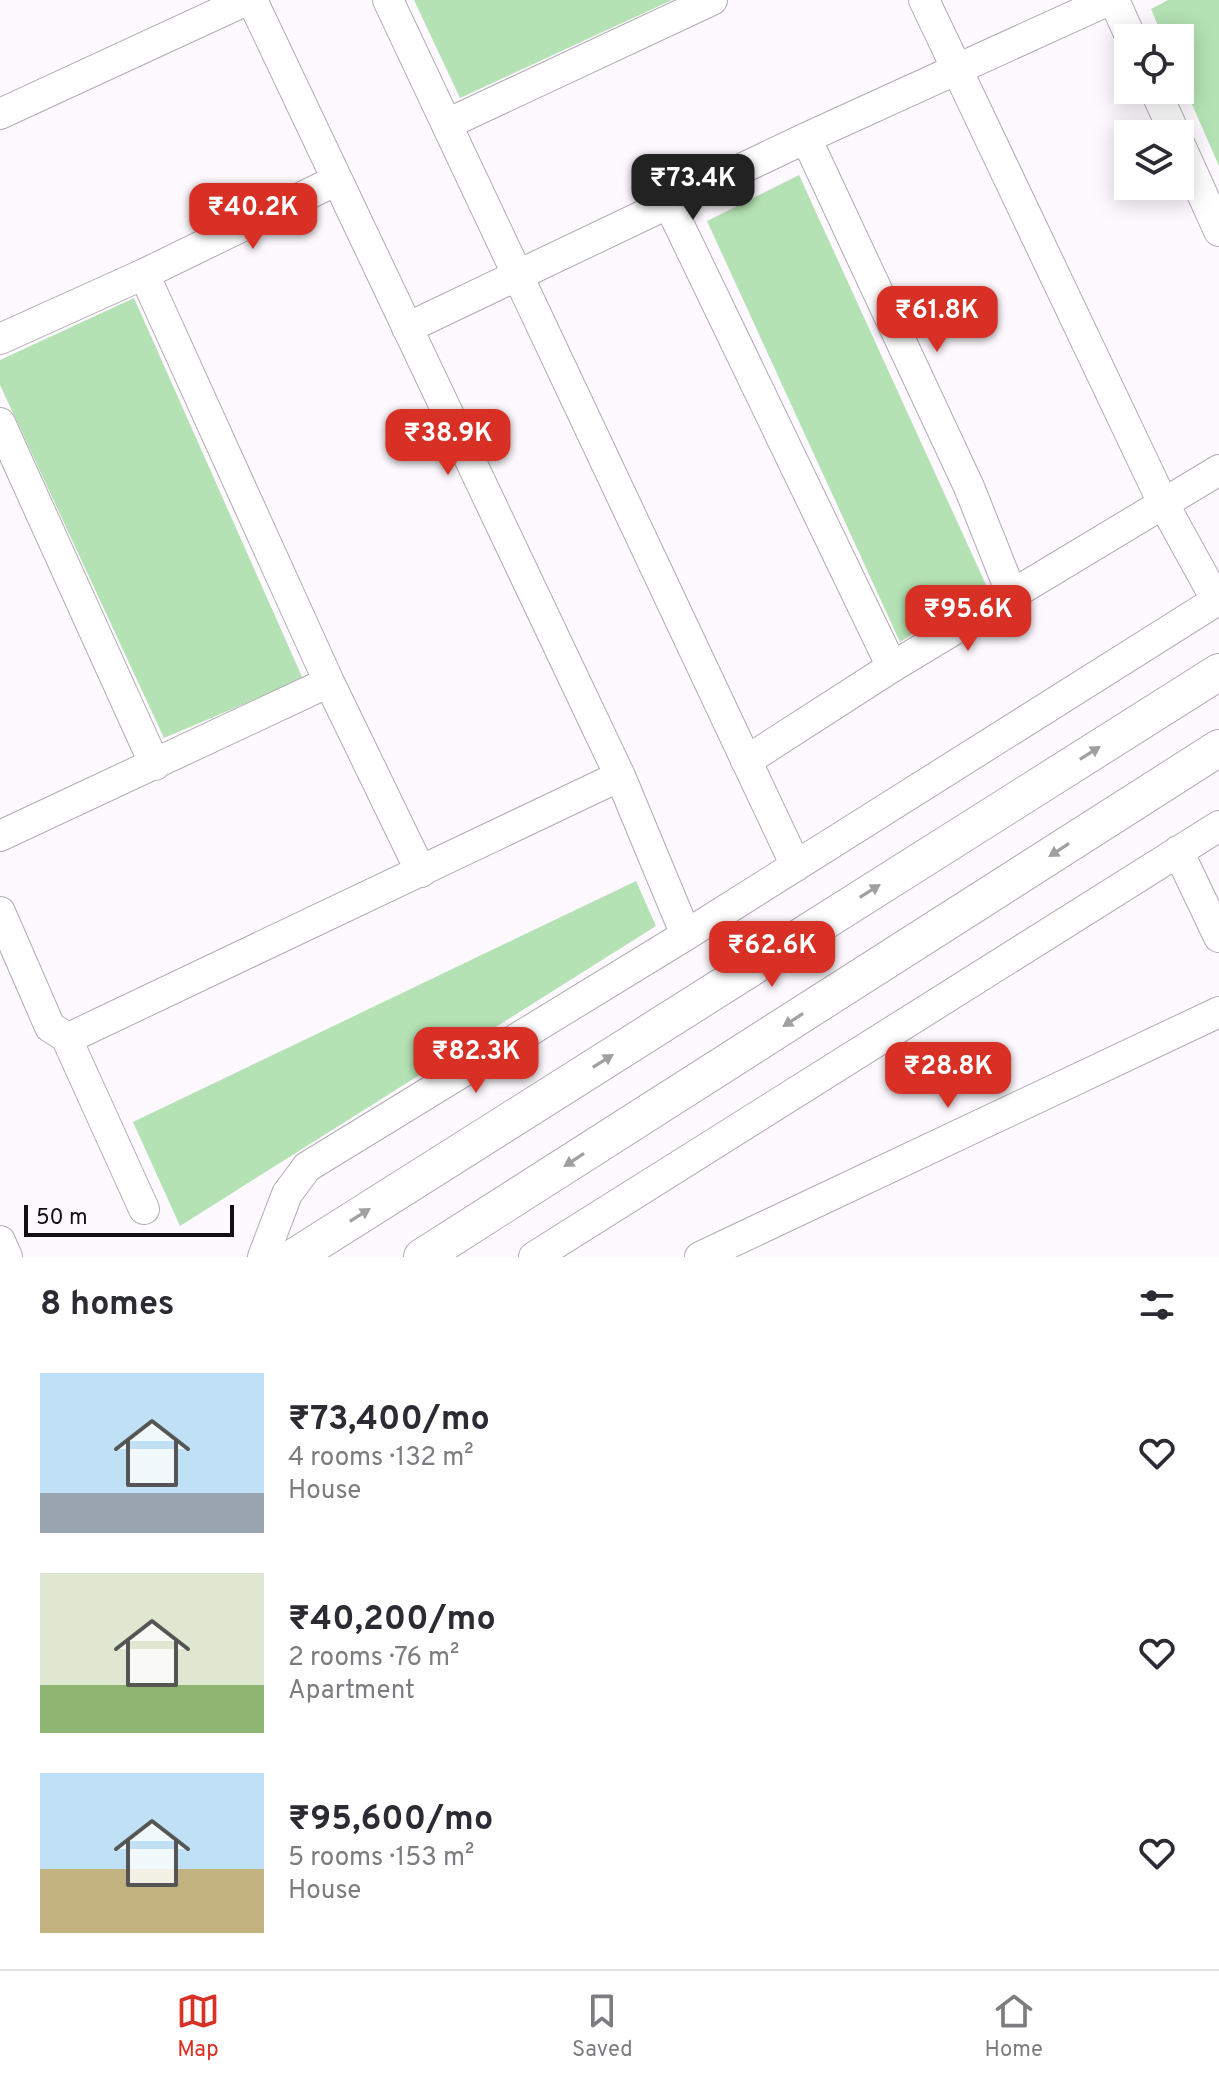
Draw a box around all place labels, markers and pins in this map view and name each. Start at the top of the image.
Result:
pin: ₹73.4K [628,154,758,222]
pin: ₹40.2K [188,183,318,251]
pin: ₹61.8K [872,286,1002,354]
pin: ₹38.9K [383,409,513,477]
pin: ₹95.6K [903,585,1033,653]
pin: ₹62.6K [707,921,837,989]
pin: ₹82.3K [411,1027,541,1095]
pin: ₹28.8K [883,1042,1013,1110]

